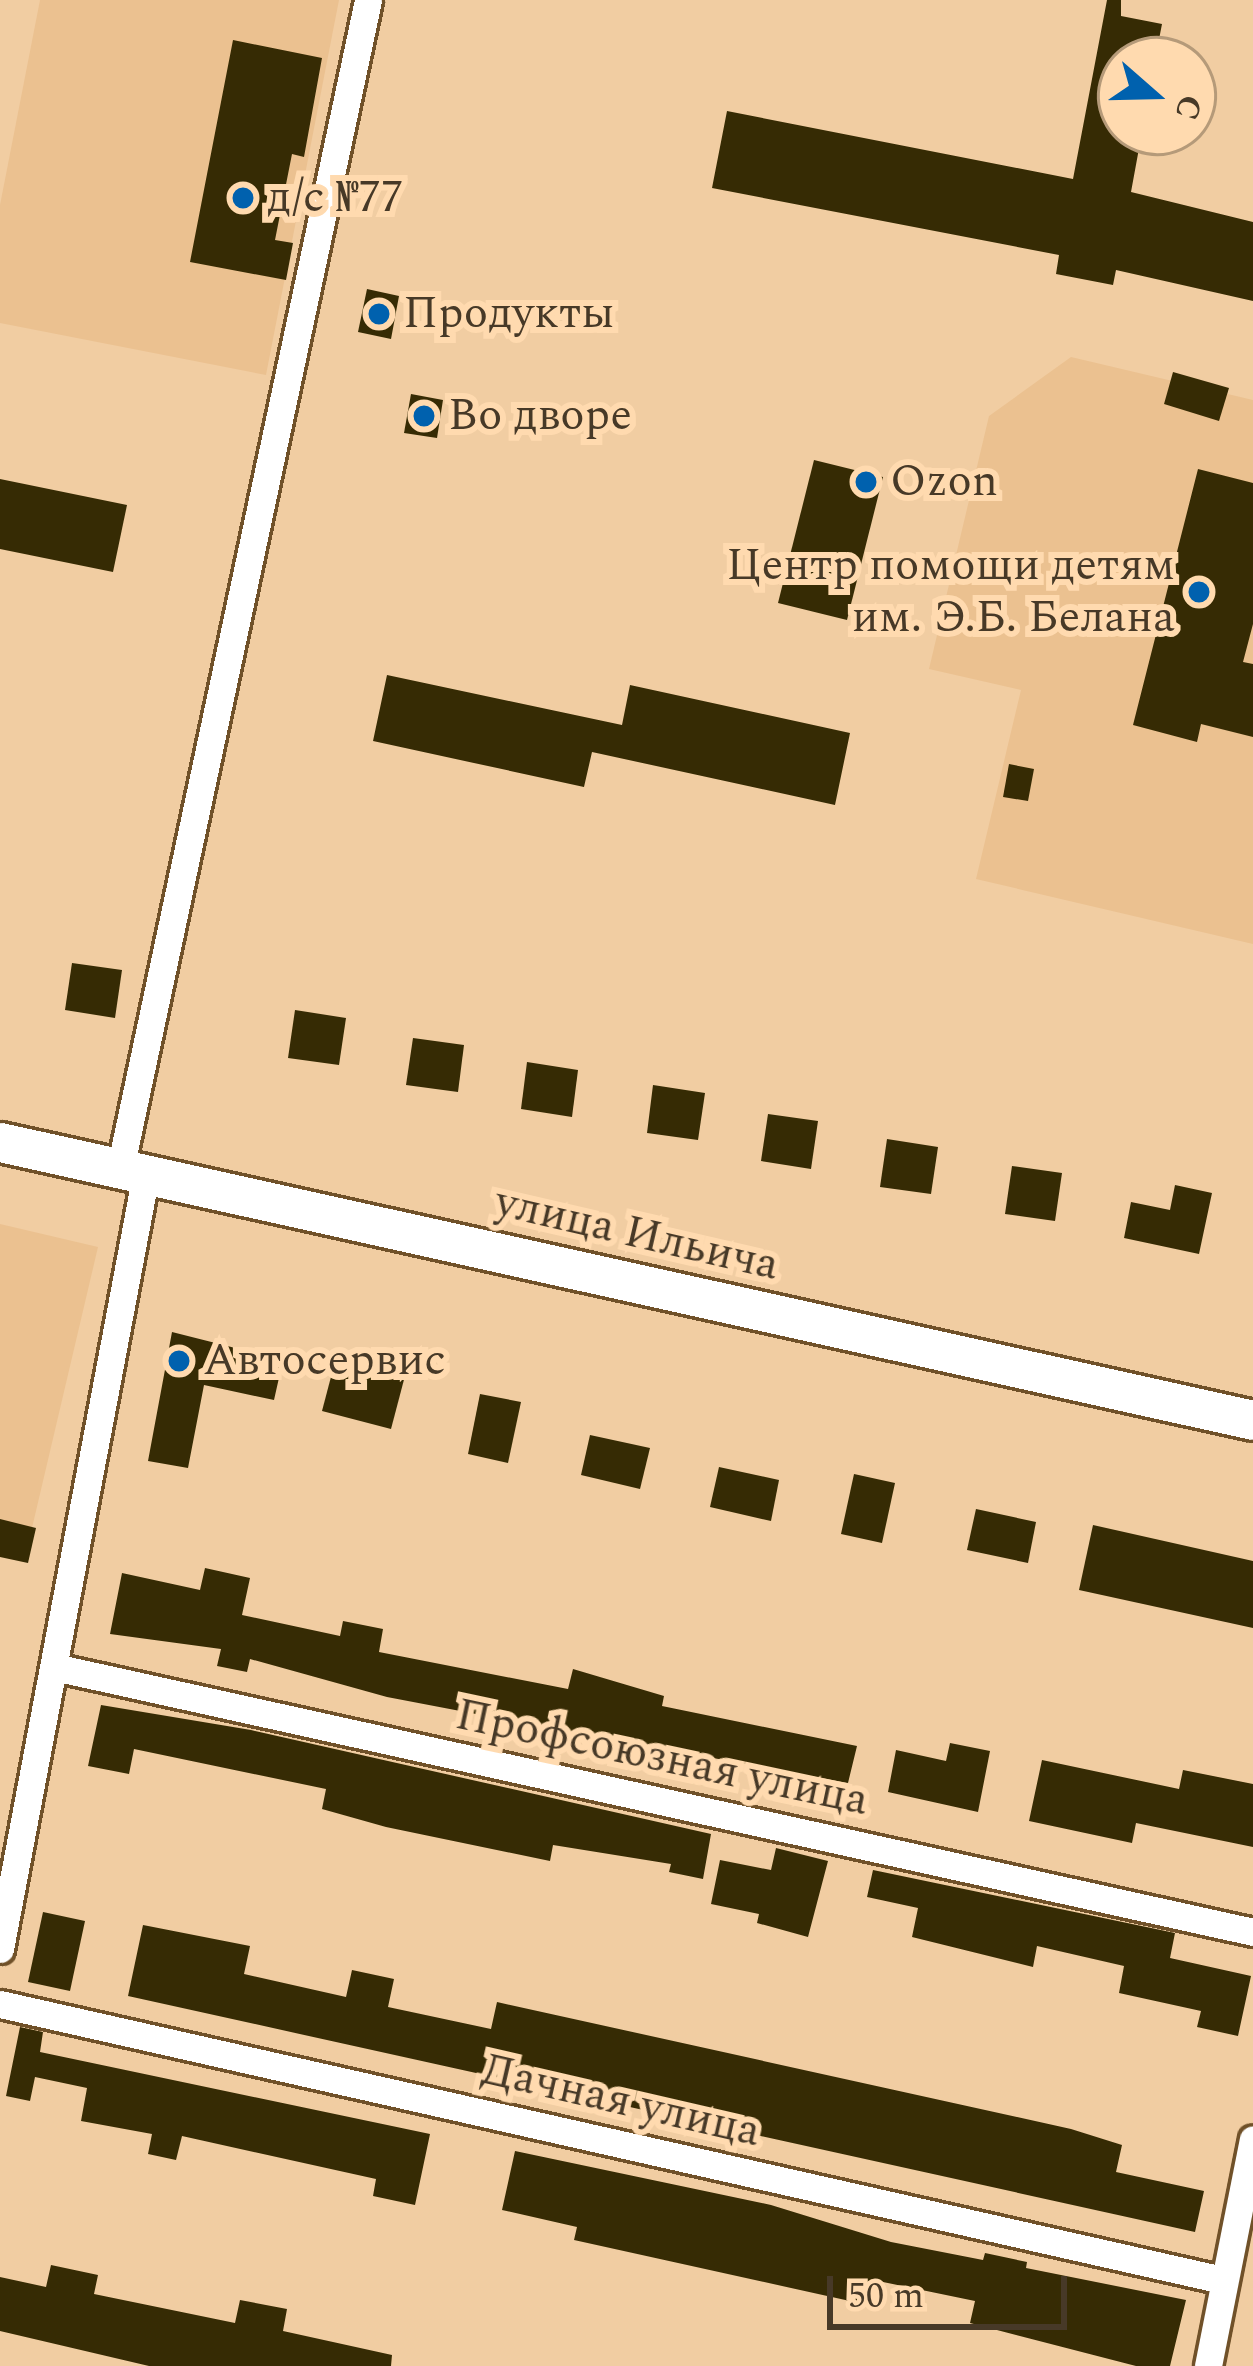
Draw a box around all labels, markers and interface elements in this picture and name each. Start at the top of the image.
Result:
north arrow [1097,36,1217,156]
text: С [1161,88,1216,127]
place label: д/с №77 [267,171,403,225]
marker: д/с №77 [230,185,256,211]
place label: Продукты [403,287,614,341]
marker: Продукты [366,301,392,327]
place label: Во дворе [448,389,632,443]
marker: Во дворе [411,403,437,429]
place label: Ozon [890,455,998,509]
marker: Ozon [853,469,879,495]
place label: Центр помощи детям им. Э.Б. Белана [726,539,1175,645]
marker: Центр помощи детям им. Э.Б. Белана [1186,579,1212,605]
street label: улица Ильича [490,1175,784,1293]
place label: Автосервис [203,1334,446,1388]
marker: Автосервис [166,1348,192,1374]
street label: Профсоюзная улица [451,1688,873,1828]
street label: Дачная улица [476,2043,766,2159]
scale bar [833,2252,1073,2326]
text: 50 m [848,2269,924,2324]

